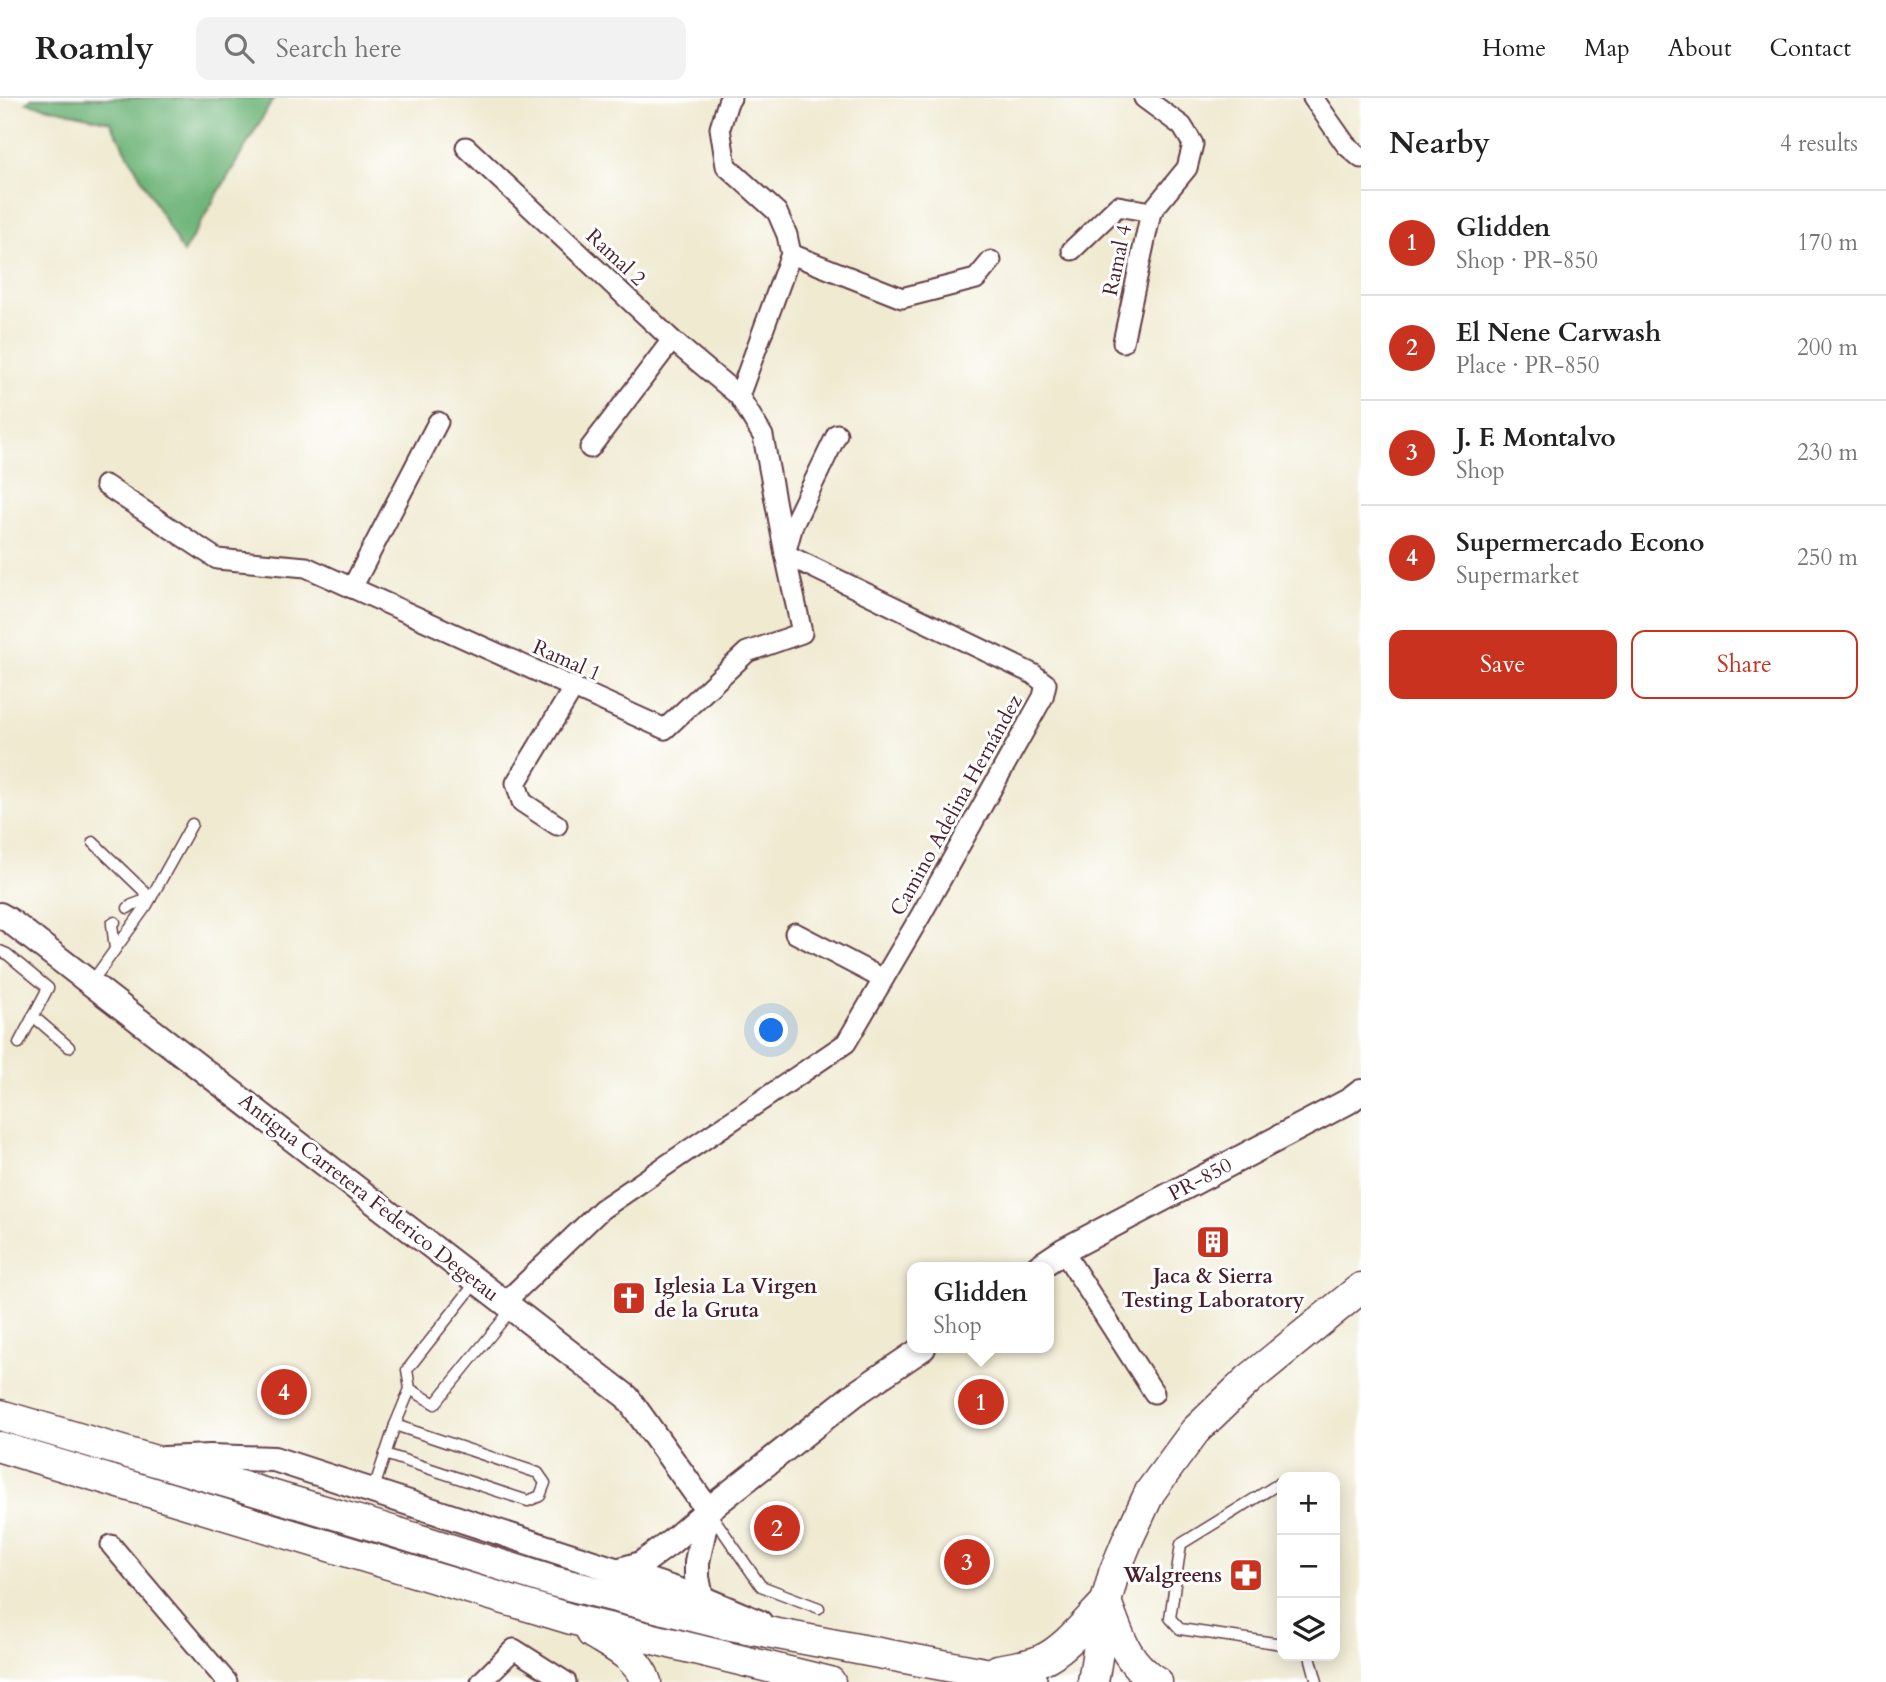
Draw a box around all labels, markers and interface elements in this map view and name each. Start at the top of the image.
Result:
search box [196,17,686,80]
text: Roamly [35,26,154,71]
icon: search [220,29,258,67]
text: Search here [276,31,402,66]
text: Home [1482,32,1546,65]
text: Map [1584,32,1630,65]
text: About [1668,32,1732,65]
text: Contact [1770,32,1851,65]
text: Nearby [1389,123,1490,164]
text: 4 results [1780,128,1858,159]
text: Glidden [1456,210,1551,245]
street label: Ramal 2 [579,222,652,293]
street label: Ramal 4 [1096,222,1139,298]
text: 1 [1406,227,1418,258]
text: 170 m [1797,227,1858,258]
text: Shop · PR-850 [1456,245,1598,276]
text: El Nene Carwash [1456,315,1661,350]
text: 2 [1406,332,1418,363]
text: 200 m [1797,332,1858,363]
text: Place · PR-850 [1456,350,1600,381]
text: J. F. Montalvo [1456,420,1616,455]
text: 3 [1406,437,1418,468]
text: 230 m [1797,437,1858,468]
text: Shop [1456,455,1505,486]
text: Supermercado Econo [1456,525,1705,560]
text: 4 [1406,542,1418,573]
text: 250 m [1797,542,1858,573]
text: Supermarket [1456,560,1579,591]
button: Save [1389,630,1617,699]
button: Share [1631,630,1858,699]
street label: Ramal 1 [528,633,606,688]
street label: Camino Adelina Hernández [883,689,1030,921]
your location [754,1013,788,1047]
street label: Antigua Carretera Federico Degetau [232,1086,505,1308]
street label: PR-850 [1163,1151,1237,1208]
building icon: Jaca & Sierra Testing Laboratory [1194,1223,1232,1261]
popup [907,1262,1054,1353]
place label: Jaca & Sierra Testing Laboratory [1121,1262,1305,1315]
place label: Iglesia La Virgen de la Gruta [654,1272,818,1325]
text: Glidden [933,1275,1028,1310]
church icon: Iglesia La Virgen de la Gruta [610,1279,648,1317]
text: Shop [933,1310,982,1341]
pin: 4 [261,1366,307,1418]
pin: 1 [958,1376,1004,1428]
map controls [1277,1472,1340,1661]
button: + [1277,1472,1340,1535]
pin: 2 [754,1502,800,1554]
button: − [1277,1535,1340,1598]
pin: 3 [944,1536,990,1588]
pharmacy icon: Walgreens [1227,1556,1265,1594]
place label: Walgreens [1122,1561,1222,1590]
button: layers [1277,1598,1340,1661]

